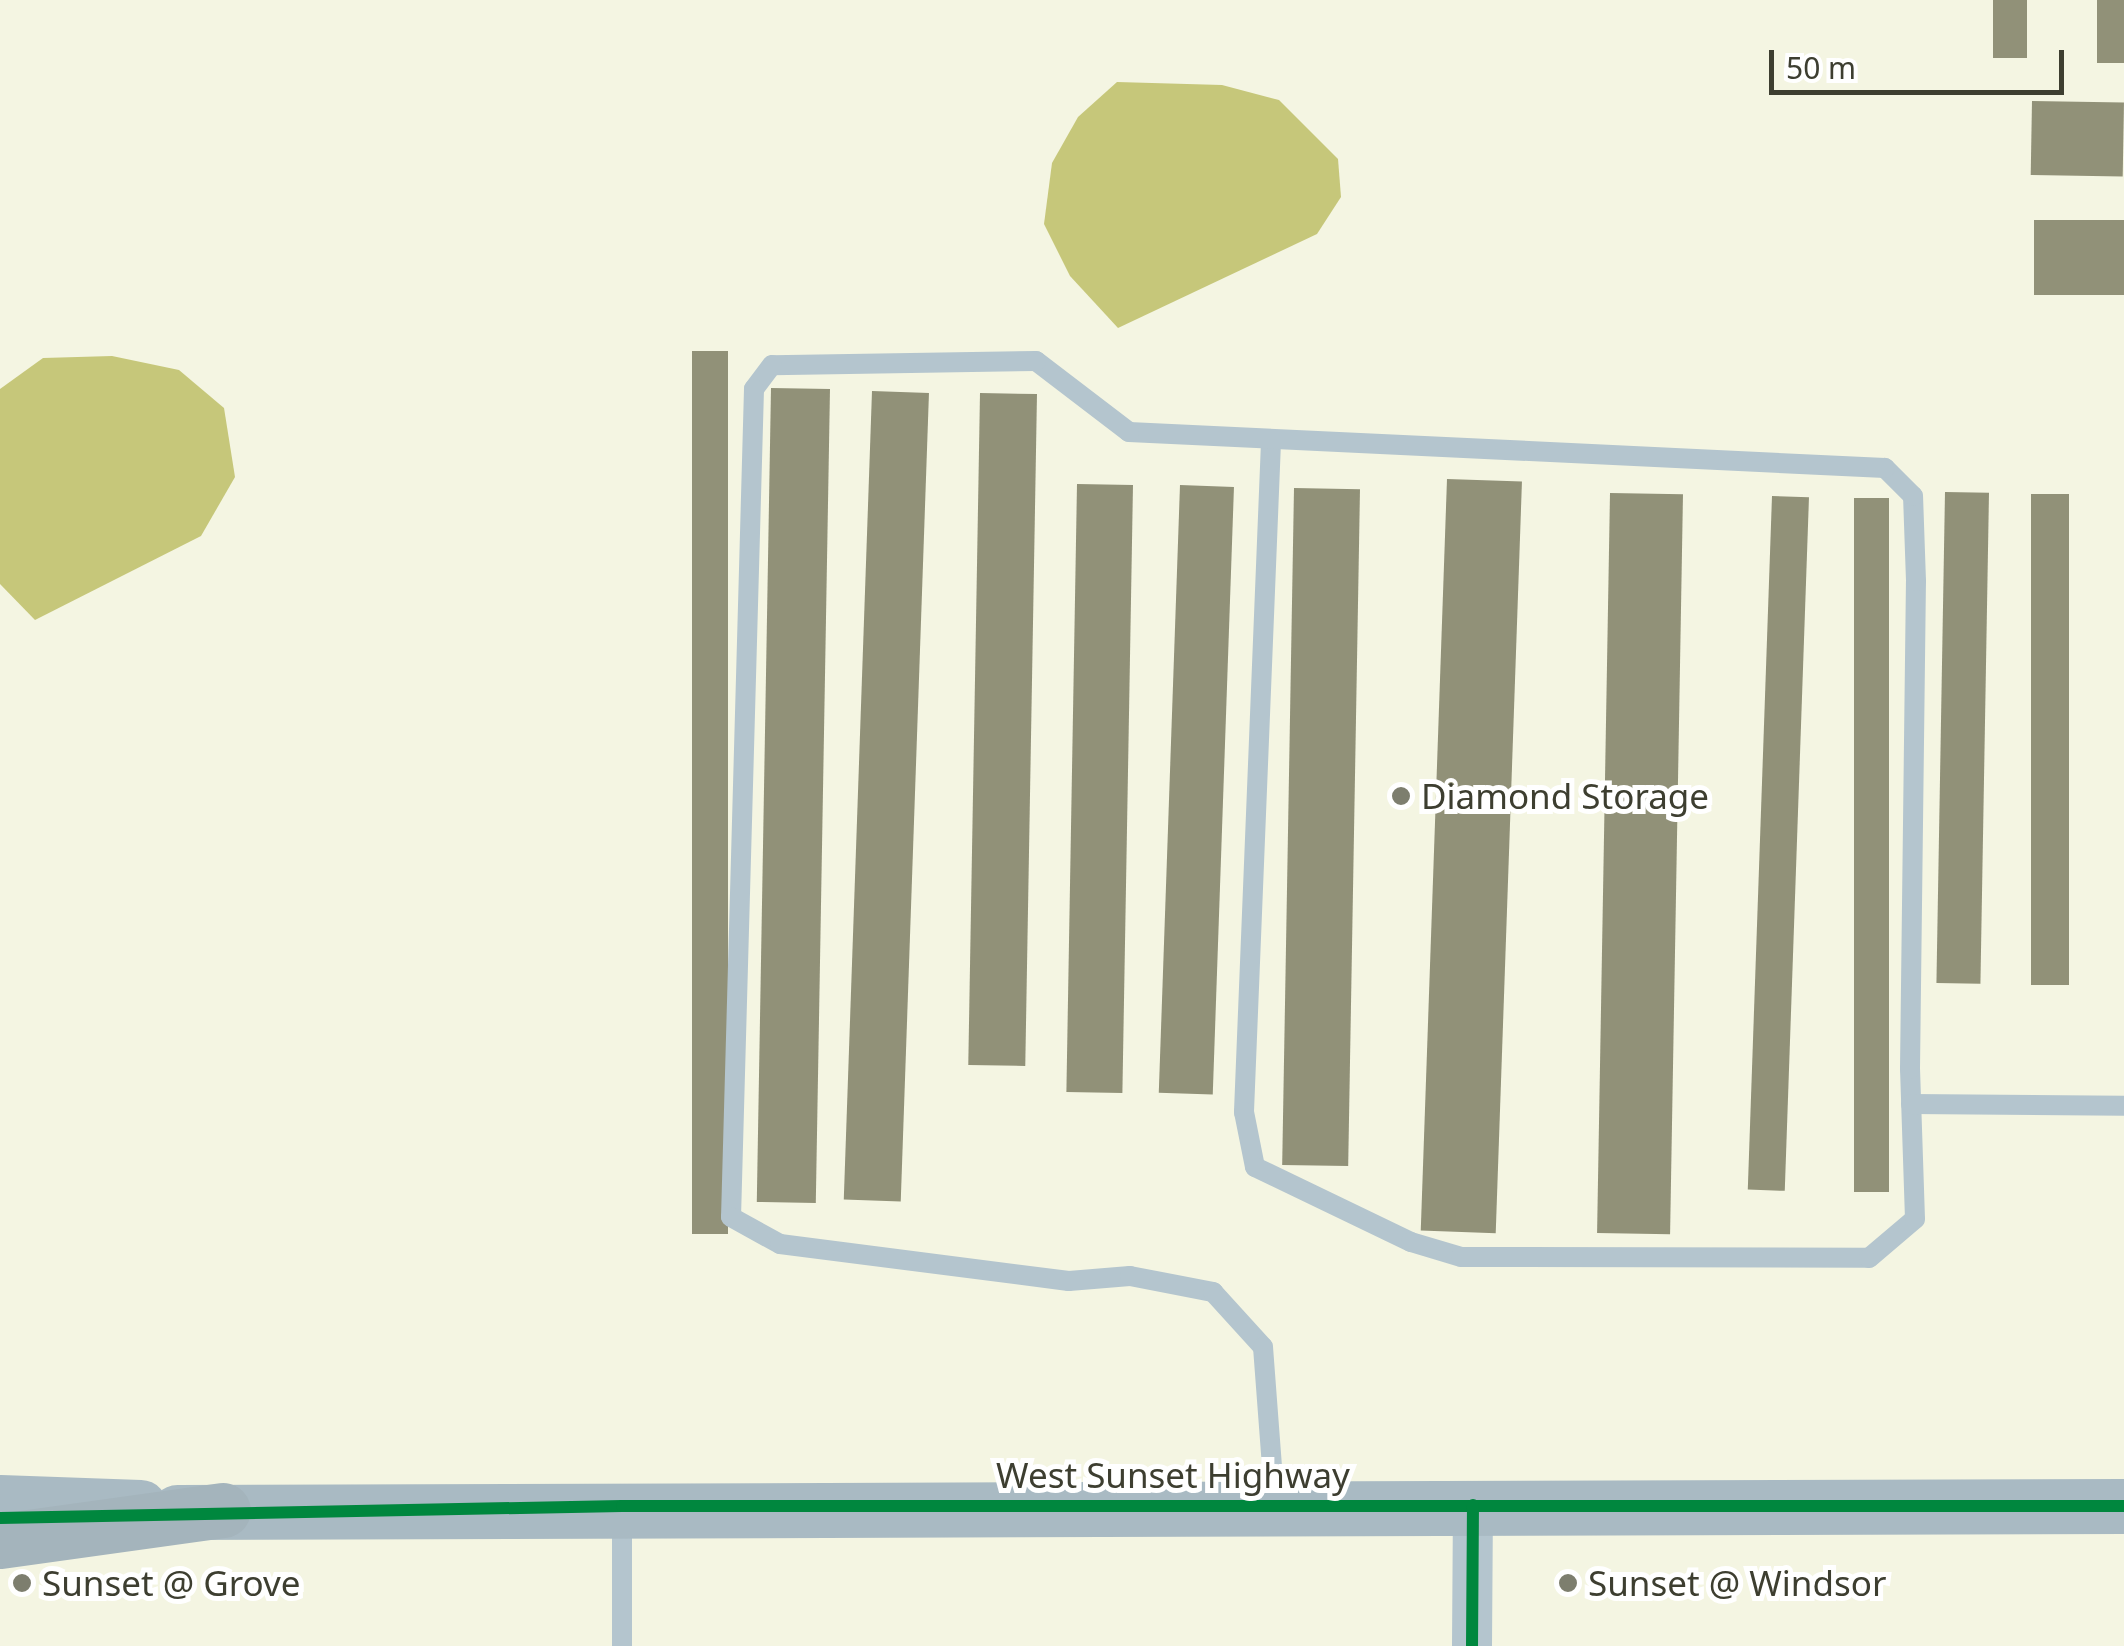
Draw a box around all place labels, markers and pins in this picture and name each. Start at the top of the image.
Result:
place label: Diamond Storage [1421,775,1709,817]
marker: Diamond Storage [1390,785,1412,807]
place label: Sunset @ Grove [42,1562,301,1604]
place label: Sunset @ Windsor [1588,1562,1886,1604]
marker: Sunset @ Grove [11,1572,33,1594]
marker: Sunset @ Windsor [1557,1572,1579,1594]

